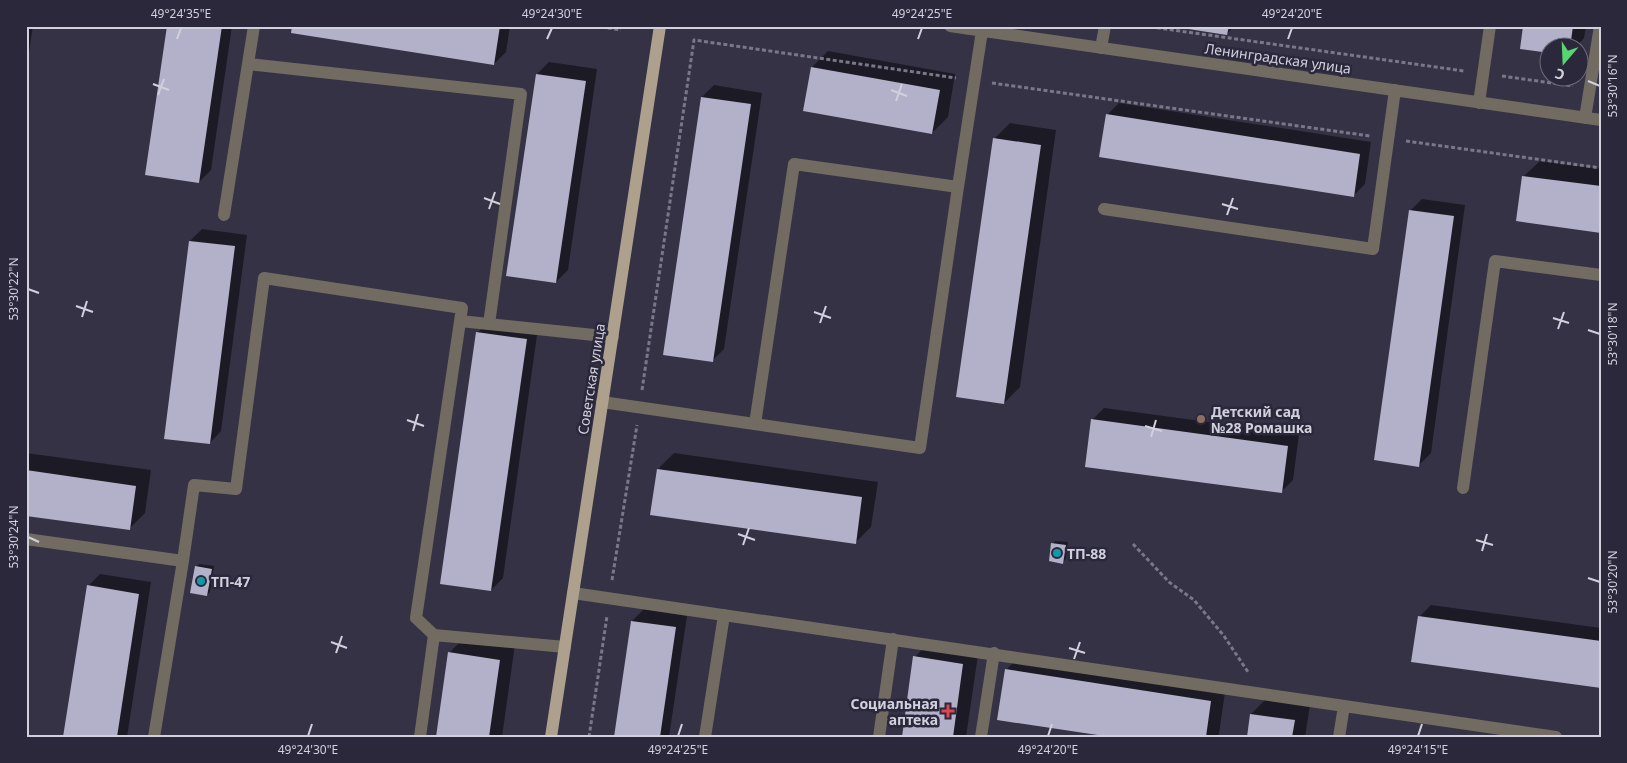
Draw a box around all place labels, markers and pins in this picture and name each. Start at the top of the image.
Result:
place label: Детский сад №28 Ромашка [1211,402,1312,437]
marker: Детский сад №28 Ромашка [1195,413,1207,425]
place label: ТП-88 [1067,544,1106,563]
marker: ТП-88 [1051,547,1063,559]
place label: ТП-47 [211,572,250,591]
marker: ТП-47 [195,575,207,587]
place label: Социальная аптека [850,694,938,729]
marker: Социальная аптека [942,705,954,717]

